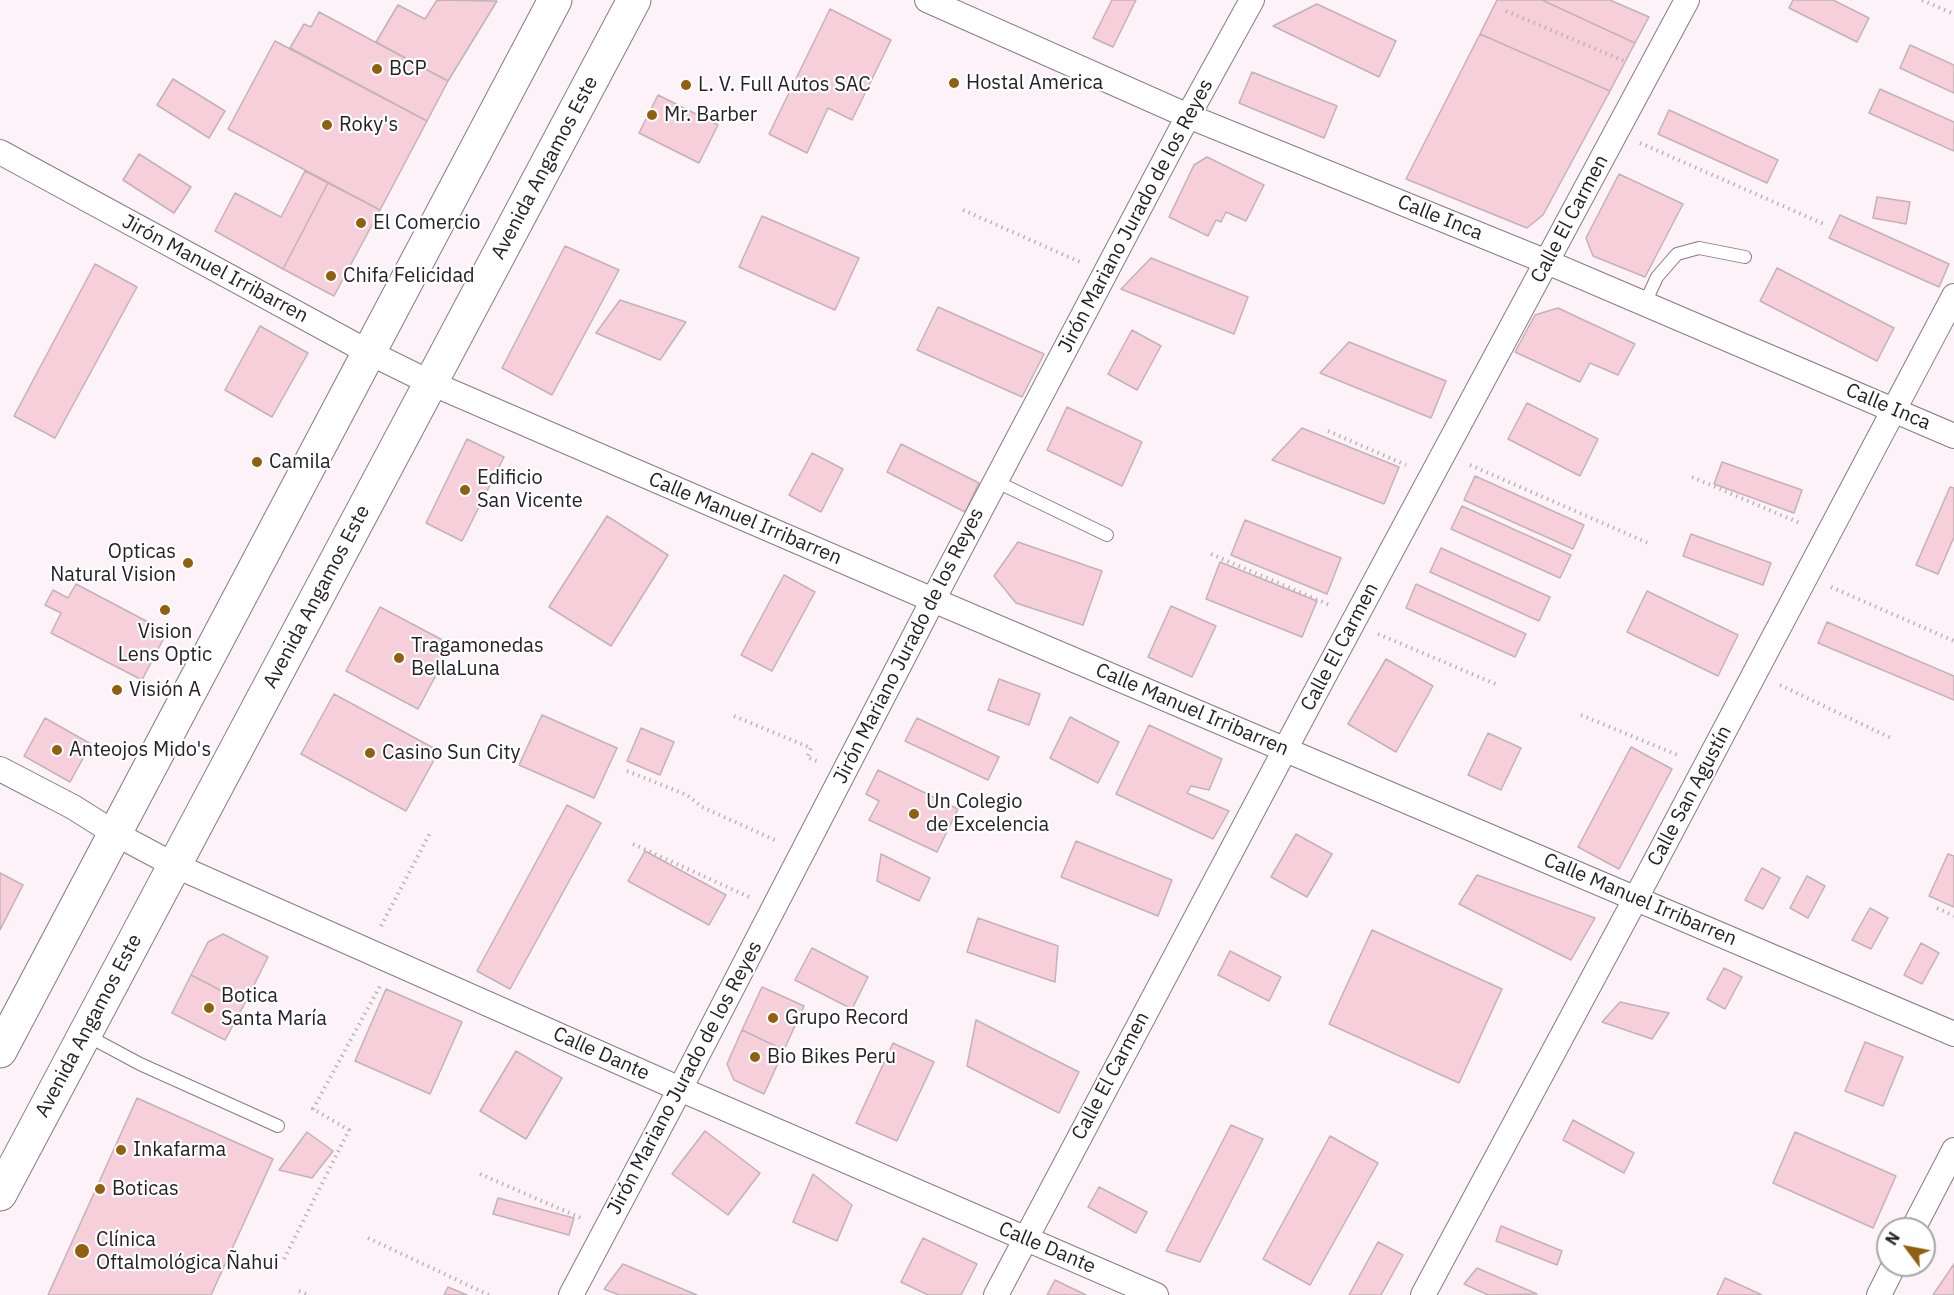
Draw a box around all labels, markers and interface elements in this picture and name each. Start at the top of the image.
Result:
place label: BCP [389,57,427,81]
marker: BCP [370,62,384,76]
place label: Hostal America [966,71,1103,95]
street label: Avenida Angamos Este [486,72,604,264]
place label: L. V. Full Autos SAC [698,73,871,97]
street label: Jirón Mariano Jurado de los Reyes [1053,75,1219,357]
marker: Hostal America [947,76,961,90]
marker: L. V. Full Autos SAC [679,78,693,92]
place label: Mr. Barber [664,103,757,127]
marker: Mr. Barber [645,108,659,122]
place label: Roky's [339,113,398,137]
marker: Roky's [320,118,334,132]
street label: Calle El Carmen [1526,151,1614,287]
street label: Calle Inca [1394,190,1486,246]
street label: Jirón Manuel Irribarren [118,210,312,328]
place label: El Comercio [373,211,480,235]
marker: El Comercio [354,216,368,230]
place label: Chifa Felicidad [343,264,475,288]
marker: Chifa Felicidad [324,269,338,283]
street label: Calle Inca [1842,378,1934,436]
place label: Camila [269,450,331,474]
marker: Camila [250,455,264,469]
place label: Edificio San Vicente [477,466,583,513]
street label: Calle Manuel Irribarren [645,467,845,571]
marker: Edificio San Vicente [458,483,472,497]
street label: Avenida Angamos Este [258,501,376,693]
street label: Jirón Mariano Jurado de los Reyes [829,504,989,788]
place label: Opticas Natural Vision [50,540,176,587]
marker: Opticas Natural Vision [181,556,195,570]
street label: Calle El Carmen [1296,579,1384,715]
marker: Vision Lens Optic [158,603,172,617]
place label: Vision Lens Optic [118,620,212,667]
place label: Tragamonedas BellaLuna [411,634,544,681]
marker: Tragamonedas BellaLuna [392,651,406,665]
street label: Calle Manuel Irribarren [1092,658,1292,762]
place label: Visión A [129,678,201,702]
marker: Visión A [110,683,124,697]
street label: Calle San Agustín [1643,722,1737,870]
place label: Anteojos Mido's [69,738,211,762]
place label: Casino Sun City [382,741,521,765]
marker: Anteojos Mido's [50,743,64,757]
marker: Casino Sun City [363,746,377,760]
place label: Un Colegio de Excelencia [926,790,1049,837]
marker: Un Colegio de Excelencia [907,807,921,821]
street label: Calle Manuel Irribarren [1540,848,1740,952]
street label: Avenida Angamos Este [30,930,148,1122]
street label: Jirón Mariano Jurado de los Reyes [602,937,768,1219]
place label: Botica Santa María [221,984,327,1031]
marker: Botica Santa María [202,1001,216,1015]
place label: Grupo Record [785,1006,909,1030]
street label: Calle El Carmen [1067,1008,1155,1144]
marker: Grupo Record [766,1011,780,1025]
street label: Calle Dante [549,1022,653,1086]
place label: Bio Bikes Peru [767,1045,896,1069]
marker: Bio Bikes Peru [748,1050,762,1064]
place label: Inkafarma [133,1138,226,1162]
marker: Inkafarma [114,1143,128,1157]
place label: Boticas [112,1177,179,1201]
marker: Boticas [93,1182,107,1196]
street label: Calle Dante [995,1217,1099,1279]
north arrow [1876,1217,1936,1277]
place label: Clínica Oftalmológica Ñahui [96,1228,279,1275]
text: N [1881,1228,1904,1249]
marker: Clínica Oftalmológica Ñahui [73,1242,91,1260]

